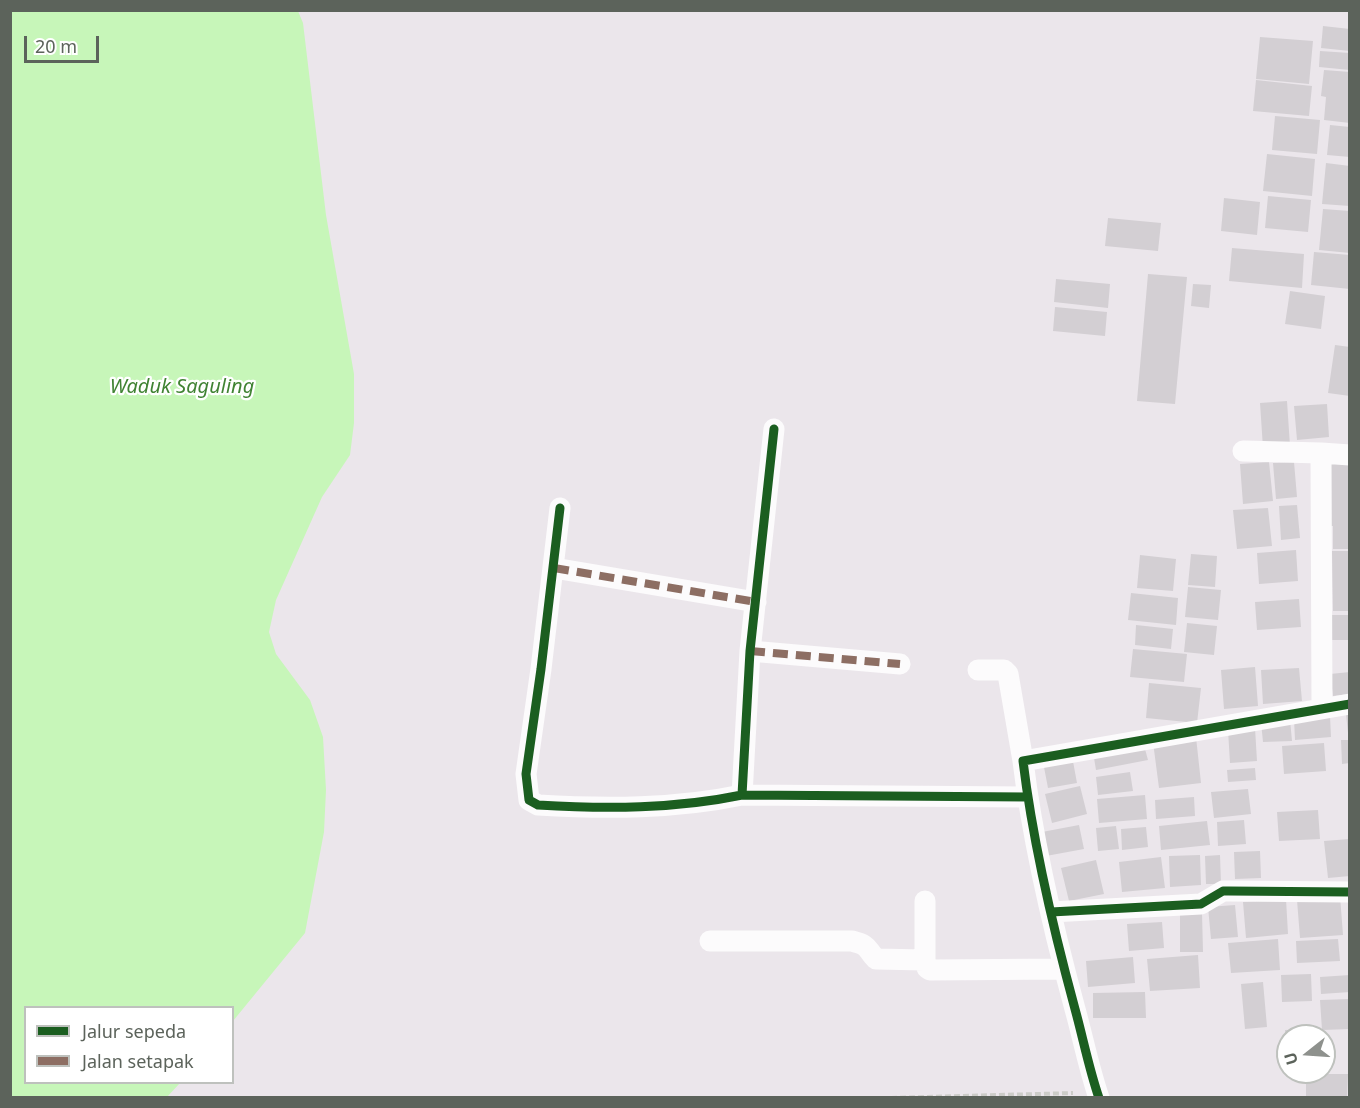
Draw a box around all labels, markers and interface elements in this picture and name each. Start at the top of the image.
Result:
scale bar [27,24,102,62]
text: 20 m [35,34,77,58]
water label: Waduk Saguling [110,375,254,399]
legend [24,1006,234,1084]
text: Jalur sepeda [82,1019,186,1043]
north arrow [1276,1024,1336,1084]
text: Jalan setapak [82,1049,194,1073]
text: U [1278,1050,1303,1068]

